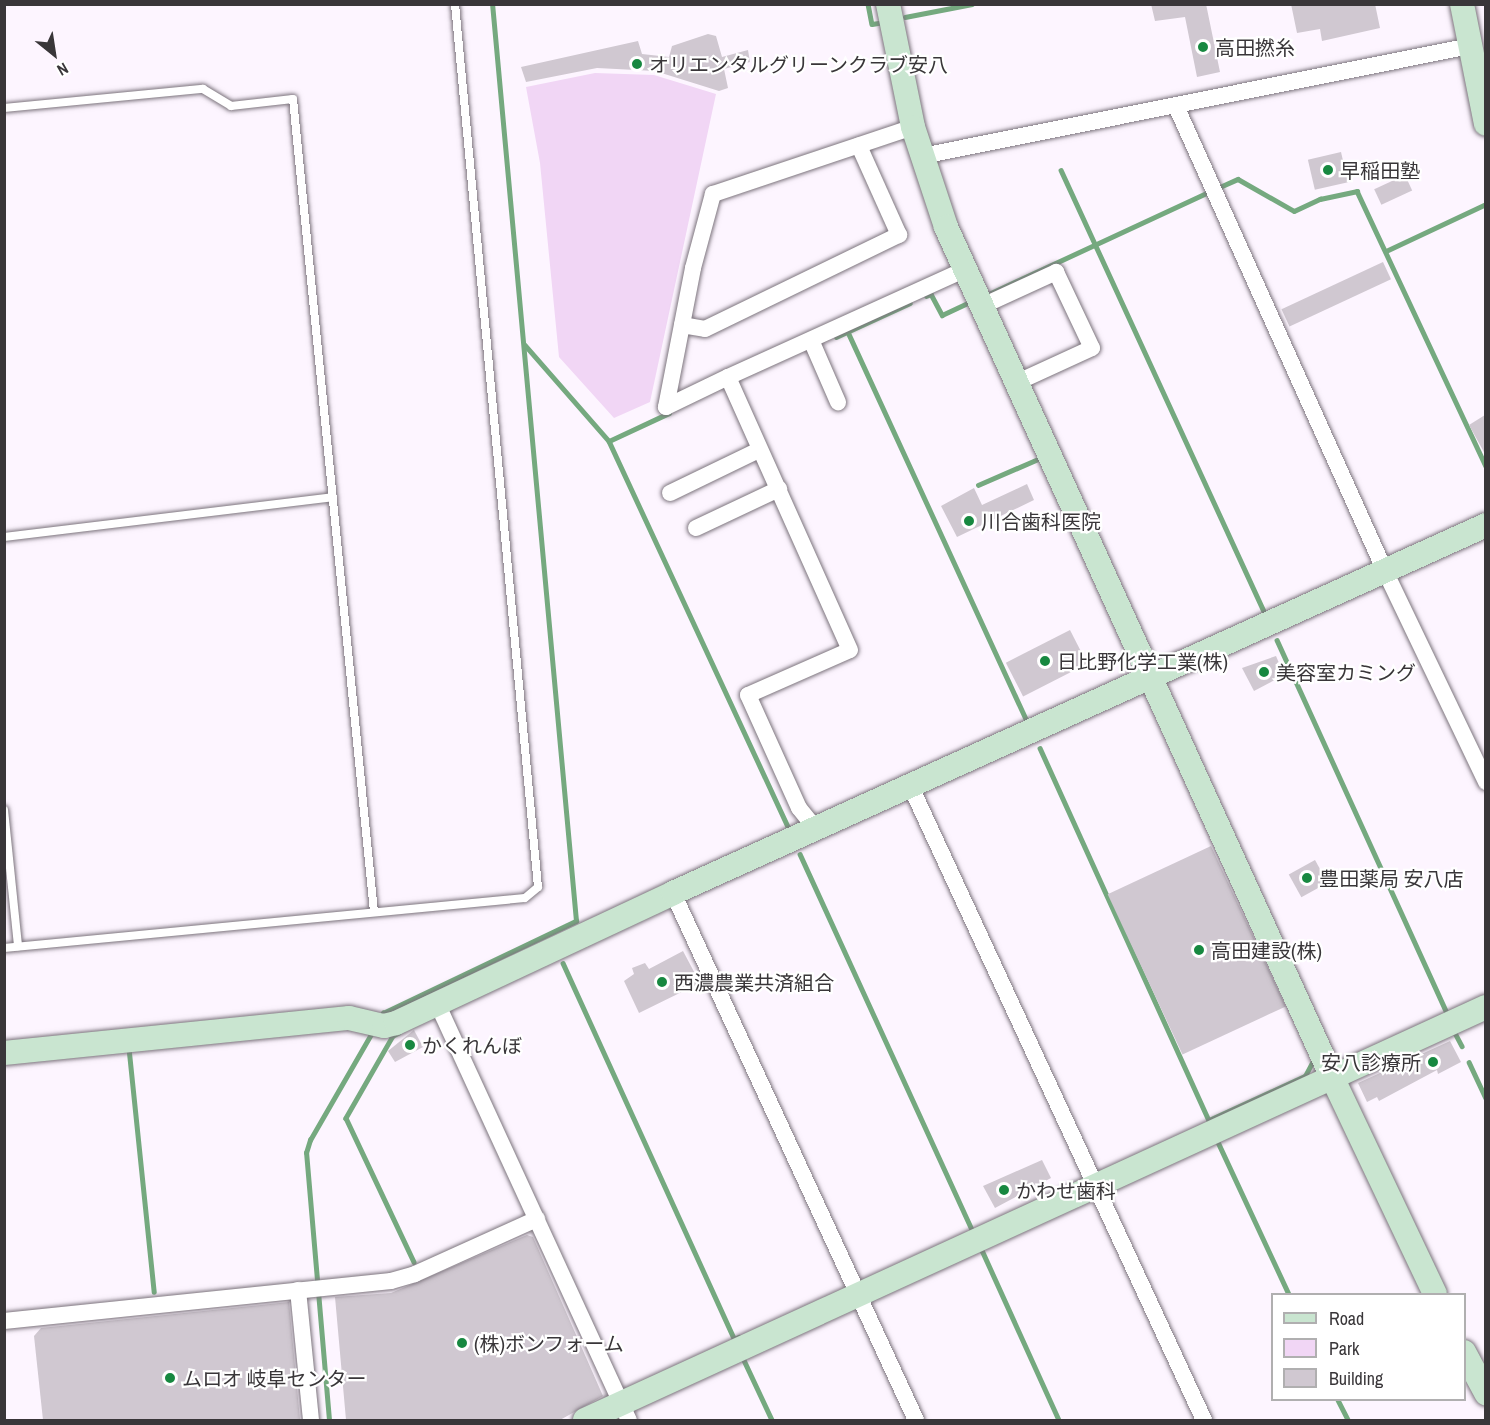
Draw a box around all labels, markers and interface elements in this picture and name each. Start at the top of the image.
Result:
north arrow [24,24,84,84]
place label: 高田撚糸 [1215,35,1295,59]
marker: 高田撚糸 [1196,40,1210,54]
place label: オリエンタルグリーンクラブ安八 [649,52,949,76]
marker: オリエンタルグリーンクラブ安八 [630,57,644,71]
text: N [53,58,73,81]
place label: 早稲田塾 [1340,158,1420,182]
marker: 早稲田塾 [1321,163,1335,177]
place label: 川合歯科医院 [981,509,1101,533]
marker: 川合歯科医院 [962,514,976,528]
place label: 日比野化学工業(株) [1057,649,1228,673]
marker: 日比野化学工業(株) [1038,654,1052,668]
place label: 美容室カミング [1276,660,1416,684]
marker: 美容室カミング [1257,665,1271,679]
place label: 豊田薬局 安八店 [1319,866,1464,890]
marker: 豊田薬局 安八店 [1300,871,1314,885]
place label: 高田建設(株) [1211,938,1322,962]
marker: 高田建設(株) [1192,943,1206,957]
place label: 西濃農業共済組合 [674,970,834,994]
marker: 西濃農業共済組合 [655,975,669,989]
place label: かくれんぼ [422,1033,522,1057]
marker: かくれんぼ [403,1038,417,1052]
place label: 安八診療所 [1321,1050,1421,1074]
marker: 安八診療所 [1426,1055,1440,1069]
place label: かわせ歯科 [1016,1178,1116,1202]
marker: かわせ歯科 [997,1183,1011,1197]
legend [1271,1293,1466,1401]
text: Road [1329,1306,1364,1331]
place label: (株)ボンフォーム [474,1331,625,1355]
marker: (株)ボンフォーム [455,1336,469,1350]
text: Park [1329,1336,1359,1361]
place label: ムロオ 岐阜センター [182,1366,367,1390]
text: Building [1329,1366,1383,1391]
marker: ムロオ 岐阜センター [163,1371,177,1385]

